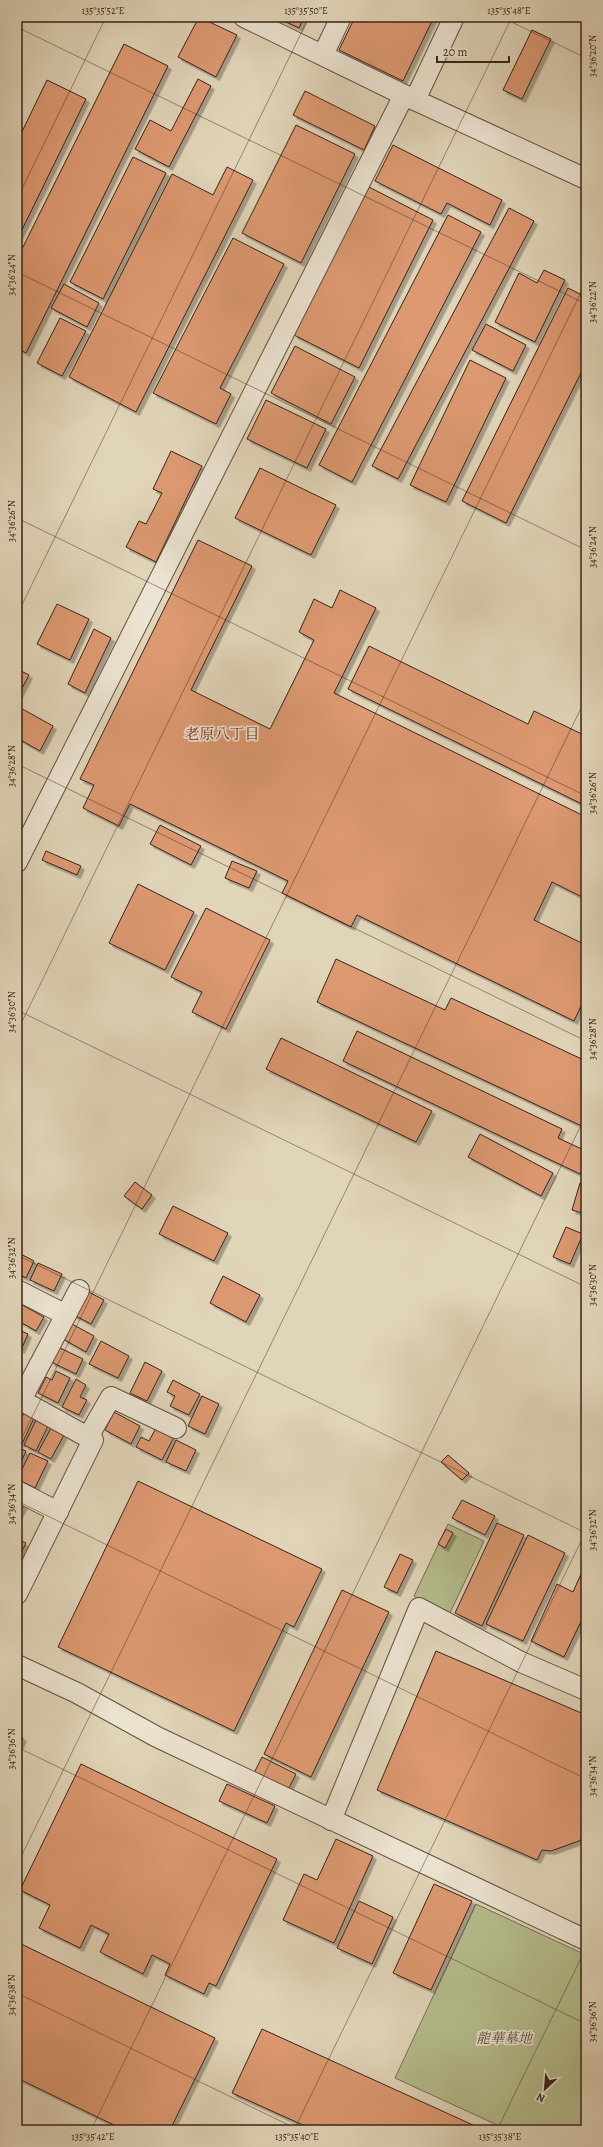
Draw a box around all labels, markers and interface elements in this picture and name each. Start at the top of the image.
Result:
text: 135°35'52"E [81,4,125,17]
text: 135°35'50"E [284,4,328,17]
text: 135°35'48"E [487,4,531,17]
text: 34°36'20"N [586,35,599,77]
scale bar [437,38,509,64]
text: 20 m [443,44,467,60]
text: 34°36'24"N [5,254,18,296]
text: 34°36'22"N [586,281,599,323]
text: 34°36'26"N [5,500,18,542]
text: 34°36'24"N [586,526,599,568]
district label: 老原八丁目 [184,724,260,744]
text: 34°36'28"N [5,745,18,787]
text: 34°36'26"N [586,772,599,814]
text: 34°36'30"N [5,991,18,1033]
text: 34°36'28"N [586,1018,599,1060]
text: 34°36'32"N [5,1237,18,1279]
text: 34°36'30"N [586,1264,599,1306]
text: 34°36'34"N [5,1483,18,1525]
text: 34°36'32"N [586,1509,599,1551]
text: 34°36'36"N [5,1728,18,1770]
text: 34°36'34"N [586,1755,599,1797]
text: 34°36'38"N [5,1974,18,2016]
text: 34°36'36"N [586,2001,599,2043]
park label: 龍華墓地 [476,2029,534,2048]
north arrow [525,2069,565,2109]
text: N [534,2089,548,2106]
text: 135°35'42"E [71,2130,115,2143]
text: 135°35'40"E [275,2130,319,2143]
text: 135°35'38"E [478,2130,522,2143]

